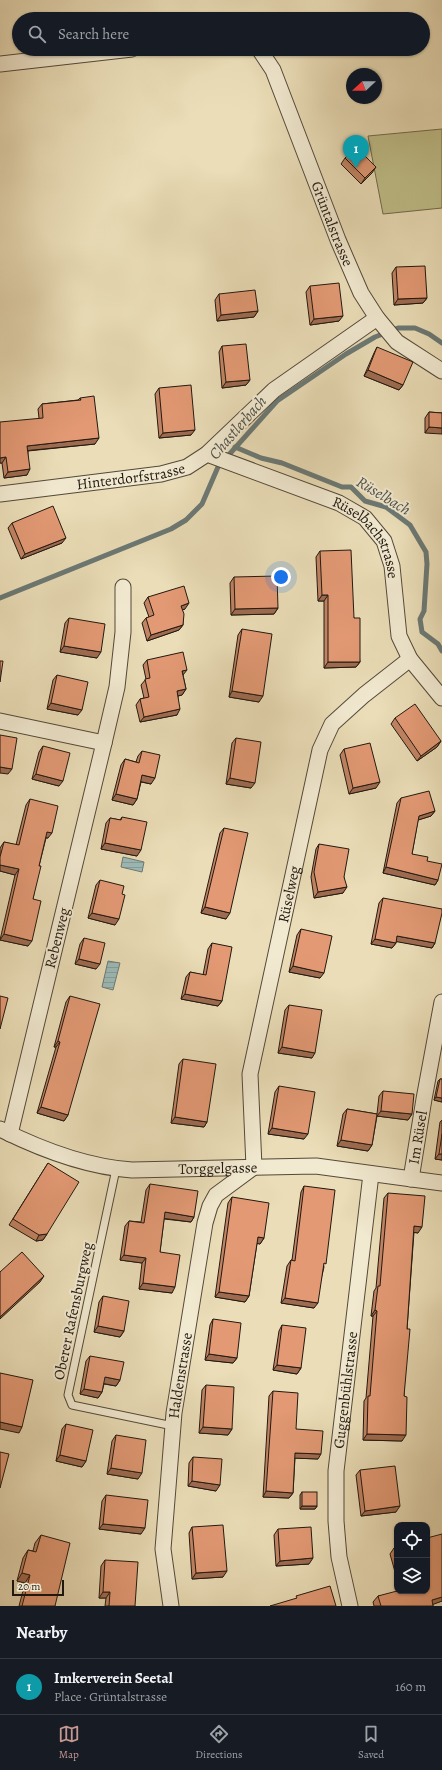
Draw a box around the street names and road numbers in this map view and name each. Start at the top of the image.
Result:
street label: Grüntalstrasse [306,178,358,270]
street label: Hinterdorfstrasse [75,458,188,494]
street label: Rüselbachstrasse [330,491,403,580]
street label: Rüselweg [273,863,305,925]
street label: Rebenweg [40,905,74,971]
street label: Im Rüsel [404,1109,432,1166]
street label: Torggelgasse [178,1157,258,1179]
street label: Oberer Rafensburgweg [49,1240,98,1382]
street label: Guggenbühlstrasse [329,1330,362,1450]
street label: Haldenstrasse [164,1331,197,1419]

